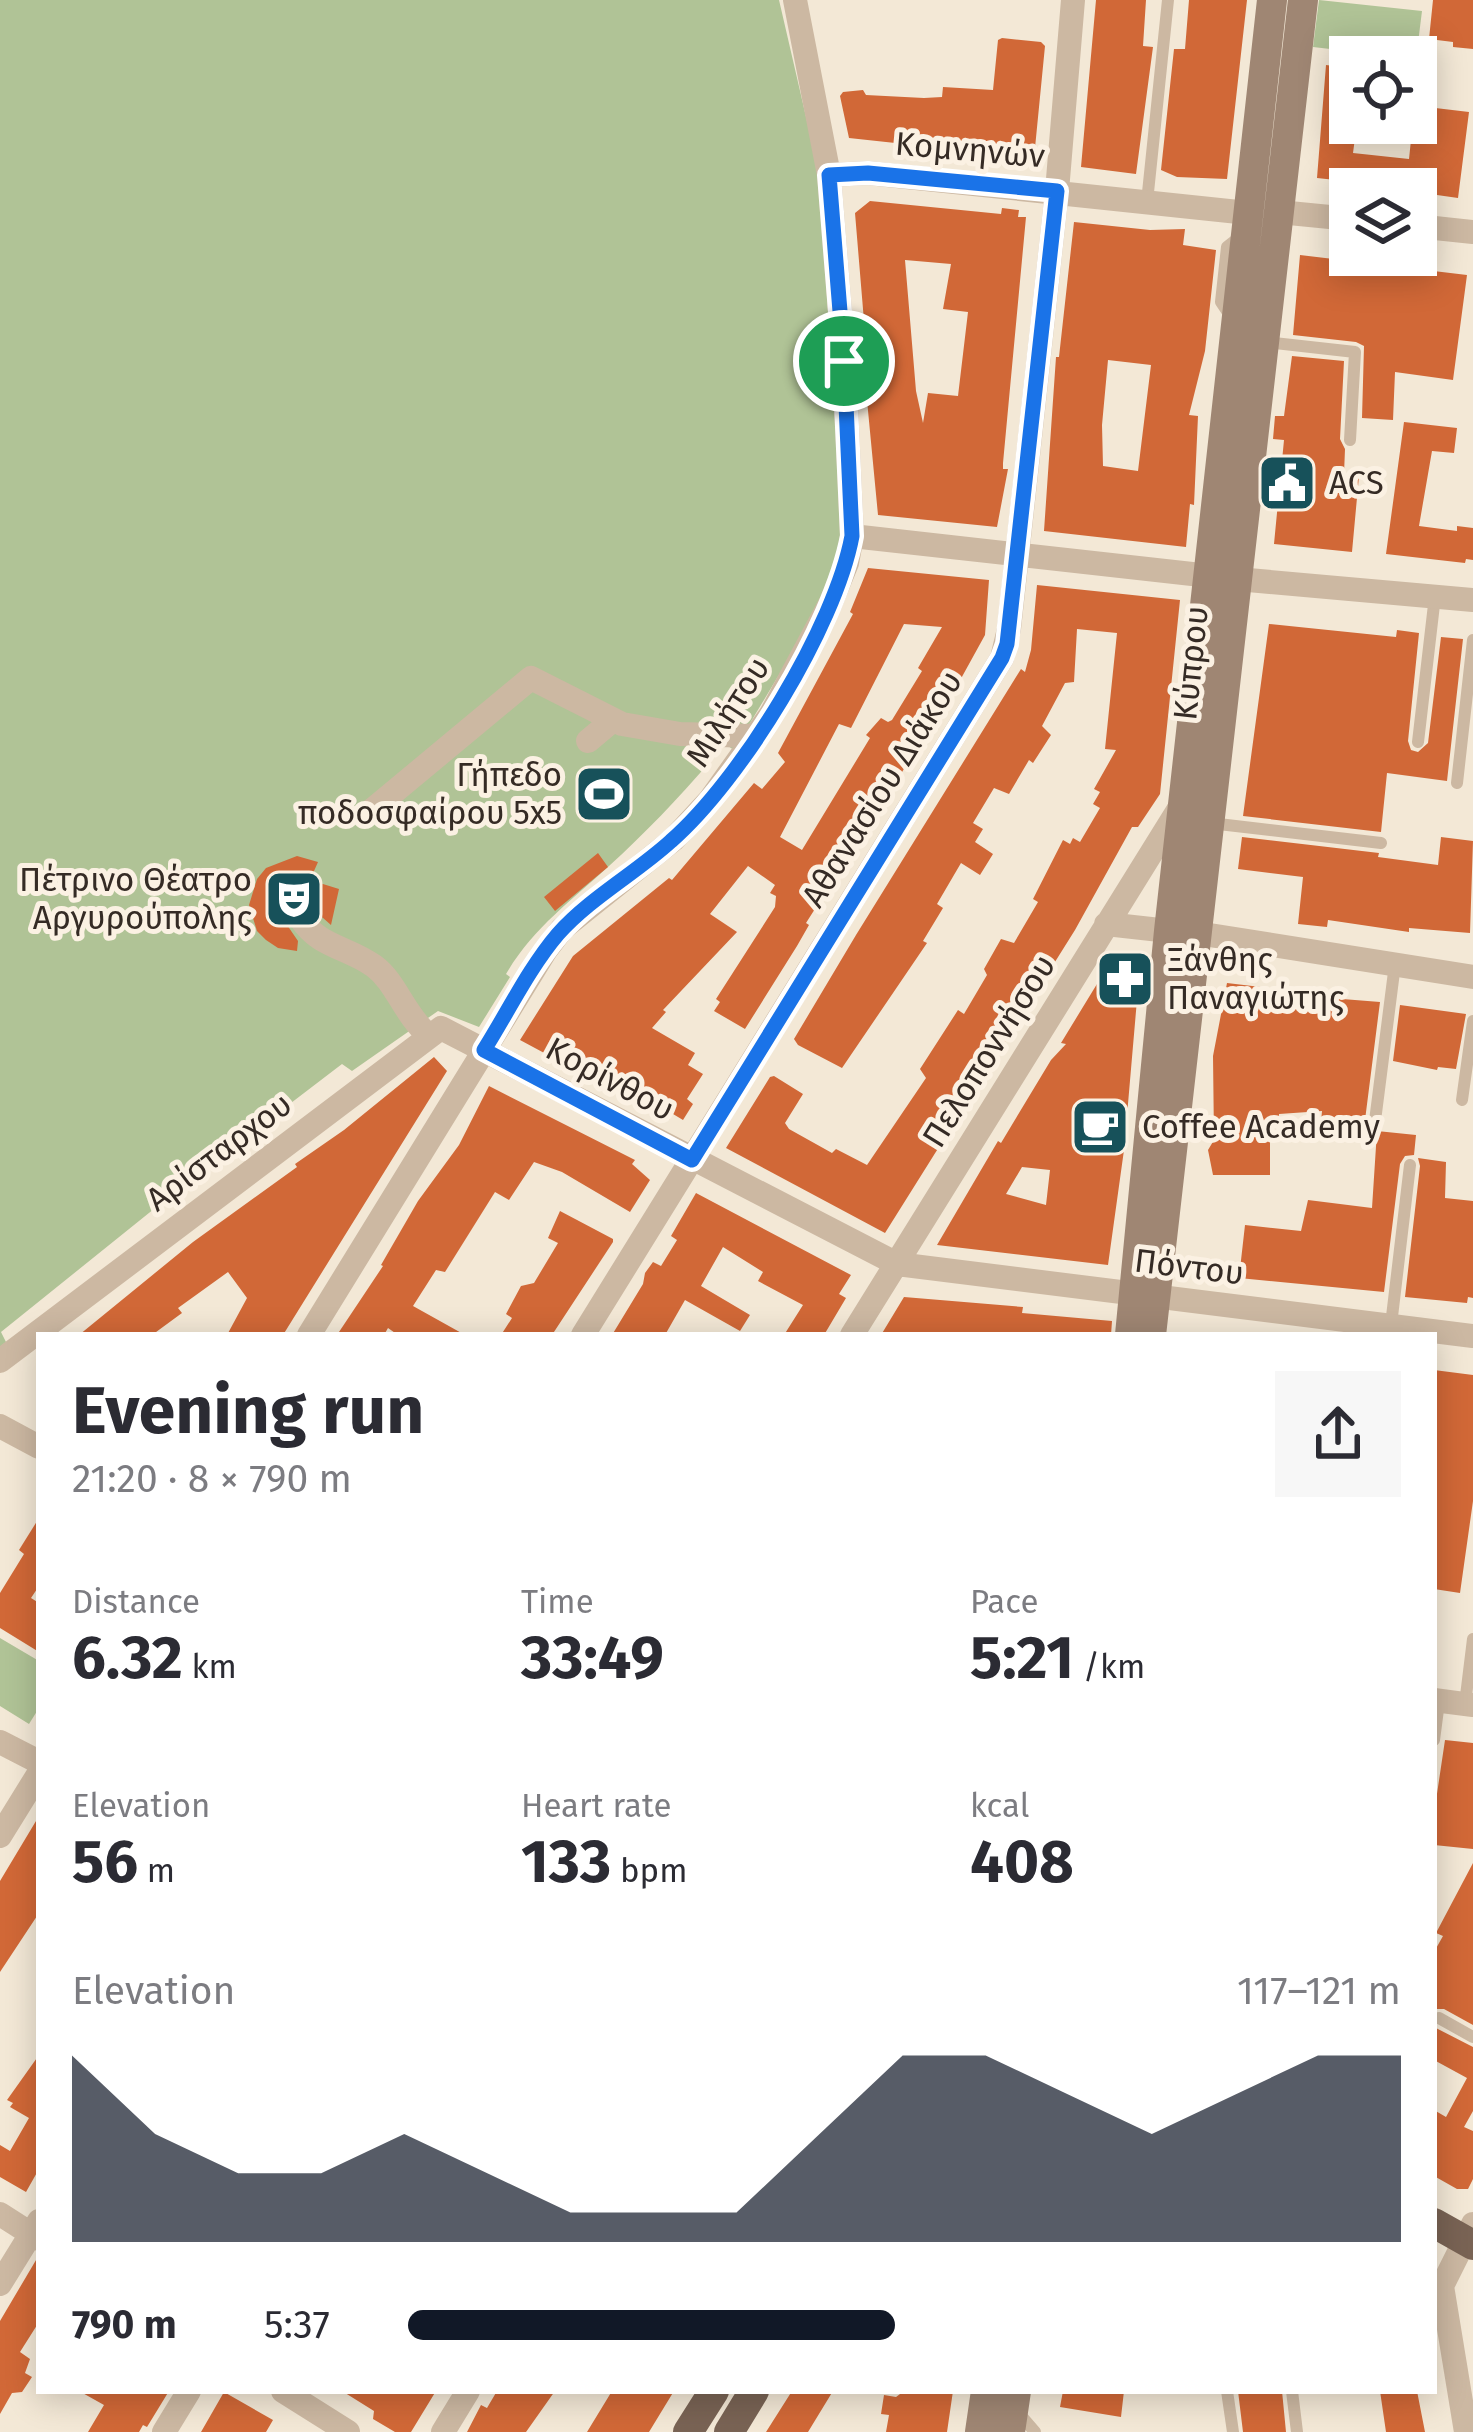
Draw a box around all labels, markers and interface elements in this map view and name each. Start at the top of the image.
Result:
map controls [1329,36,1437,276]
button: locate [1329,36,1437,144]
street label: Κομνηνών [893,124,1047,176]
button: layers [1329,168,1437,276]
pin [793,310,895,412]
icon: arrive [811,328,877,394]
public building icon: ACS [1256,452,1318,514]
place label: ACS [1329,463,1384,503]
street label: Κύπρου [1165,604,1217,722]
street label: Μιλήτου [678,650,778,774]
street label: Αθανασίου Διάκου [793,663,971,915]
place label: Γήπεδο ποδοσφαίρου 5x5 [298,755,562,833]
sports icon: Γήπεδο ποδοσφαίρου 5x5 [573,763,635,825]
place label: Πέτρινο Θέατρο Αργυρούπολης [19,860,252,938]
theatre icon: Πέτρινο Θέατρο Αργυρούπολης [263,868,325,930]
place label: Ξάνθης Παναγιώτης [1167,940,1344,1018]
street label: Πελοποννήσου [914,947,1064,1155]
pharmacy icon: Ξάνθης Παναγιώτης [1094,948,1156,1010]
street label: Κορίνθου [539,1029,681,1129]
street label: Αρίσταρχου [138,1084,300,1220]
cafe icon: Coffee Academy [1069,1096,1131,1158]
place label: Coffee Academy [1142,1107,1380,1147]
street label: Πόντου [1132,1240,1246,1294]
text: Evening run [72,1371,424,1450]
button: share [1275,1371,1401,1497]
text: 21:20 · 8 × 790 m [72,1456,352,1502]
text: Distance [72,1582,200,1622]
text: Time [521,1582,594,1622]
text: Pace [970,1582,1038,1622]
text: 6.32 [72,1622,183,1694]
text: 33:49 [521,1622,664,1694]
text: 5:21 [970,1622,1074,1694]
text: km [183,1647,237,1687]
text: /km [1074,1647,1145,1687]
text: Elevation [72,1786,210,1826]
text: Heart rate [521,1786,671,1826]
text: kcal [970,1786,1029,1826]
text: 56 [72,1826,138,1898]
text: 133 [521,1826,611,1898]
text: 408 [970,1826,1074,1898]
text: m [138,1851,175,1891]
text: bpm [611,1851,687,1891]
text: Elevation [72,1968,235,2014]
text: 117–121 m [1237,1968,1401,2014]
text: 790 m [72,2302,177,2348]
text: 5:37 [264,2302,330,2348]

